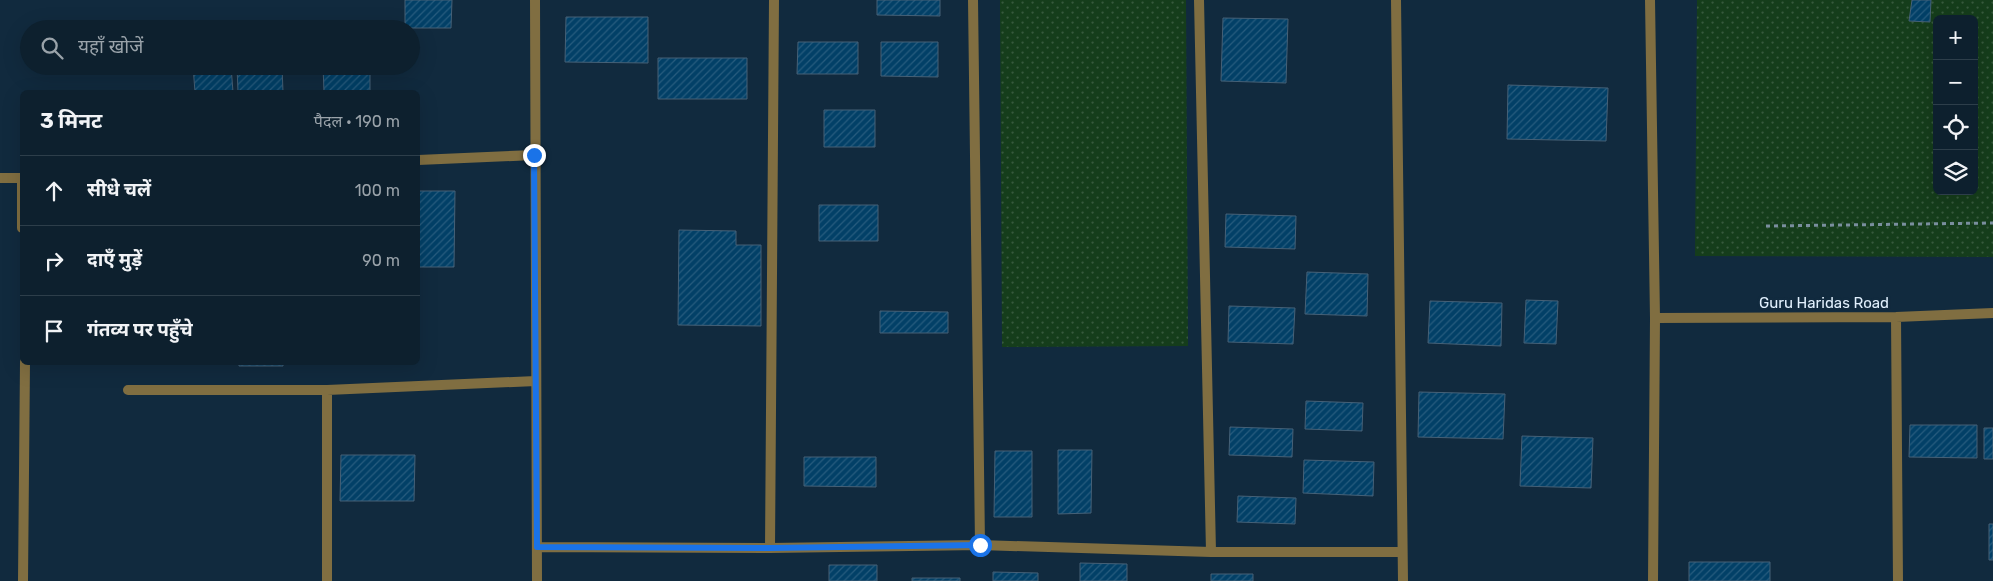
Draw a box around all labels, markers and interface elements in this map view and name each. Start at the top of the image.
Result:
map controls [1933,15,1978,195]
button: + [1933,15,1978,60]
search box [20,20,420,75]
icon: search [38,34,66,62]
text: यहाँ खोजें [78,35,143,58]
button: − [1933,60,1978,105]
button: locate [1933,105,1978,150]
text: 3 मिनट [40,108,102,133]
text: पैदल · 190 m [314,112,400,131]
route end [523,144,546,167]
button: layers [1933,150,1978,195]
icon: ahead [40,177,68,205]
text: सीधे चलें [87,178,151,201]
text: 100 m [355,181,400,200]
icon: right [40,247,68,275]
text: दाएँ मुड़ें [87,248,142,271]
text: 90 m [362,251,400,270]
street label: Guru Haridas Road [1759,294,1889,312]
icon: arrive [40,317,68,345]
text: गंतव्य पर पहुँचे [87,318,193,341]
route start [969,534,992,557]

